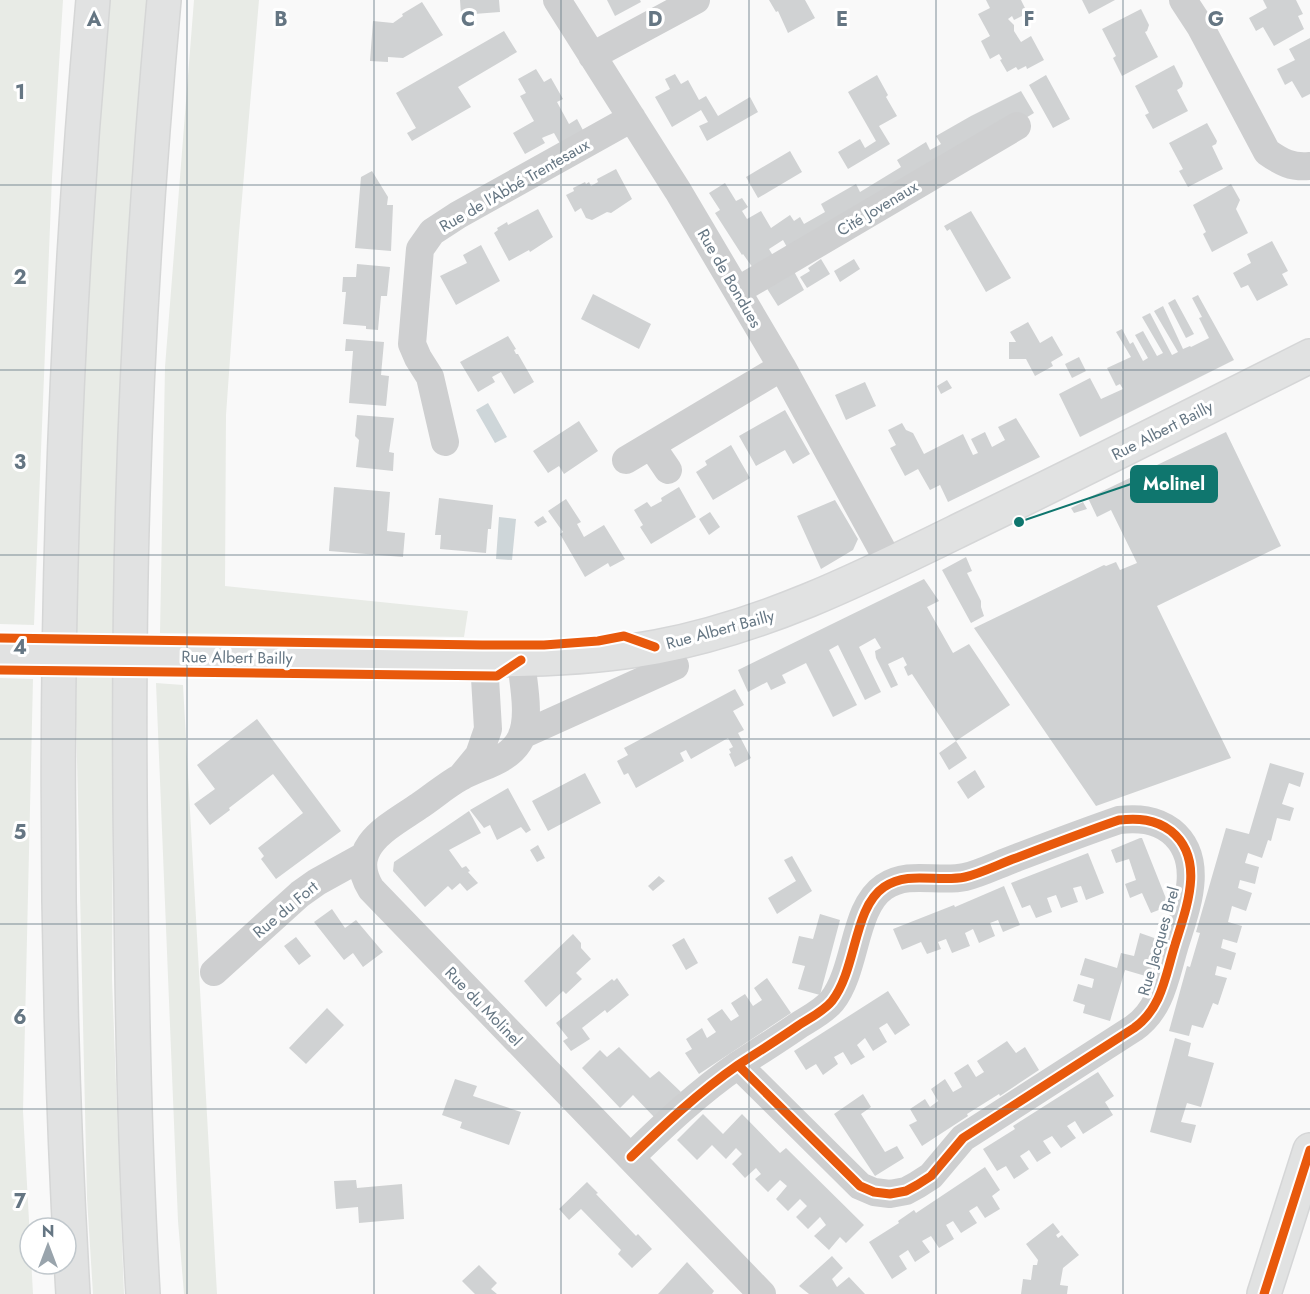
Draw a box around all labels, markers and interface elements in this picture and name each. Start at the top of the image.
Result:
text: A [86,5,102,34]
text: B [274,5,288,34]
text: C [461,5,475,34]
text: D [648,5,662,34]
text: E [836,5,848,34]
text: F [1023,5,1035,34]
text: G [1208,5,1224,34]
text: 1 [15,78,25,107]
street label: Rue de l'Abbé Trentesaux [435,133,594,238]
street label: Cité Jovenaux [833,175,922,242]
street label: Rue de Bondues [692,225,767,332]
text: 2 [13,263,27,292]
street label: Rue Albert Bailly [1107,394,1218,466]
text: 3 [14,448,26,477]
callout: Molinel [1131,466,1217,502]
text: Molinel [1143,471,1205,497]
street label: Rue Albert Bailly [663,604,778,655]
text: 4 [13,633,27,662]
street label: Rue Albert Bailly [181,645,294,670]
text: 5 [14,818,27,847]
street label: Rue du Fort [248,875,323,943]
street label: Rue Jacques Brel [1132,884,1185,998]
street label: Rue du Molinel [440,961,528,1051]
text: 6 [13,1003,27,1032]
text: 7 [14,1187,27,1216]
north arrow [18,1216,78,1276]
text: N [42,1220,54,1243]

